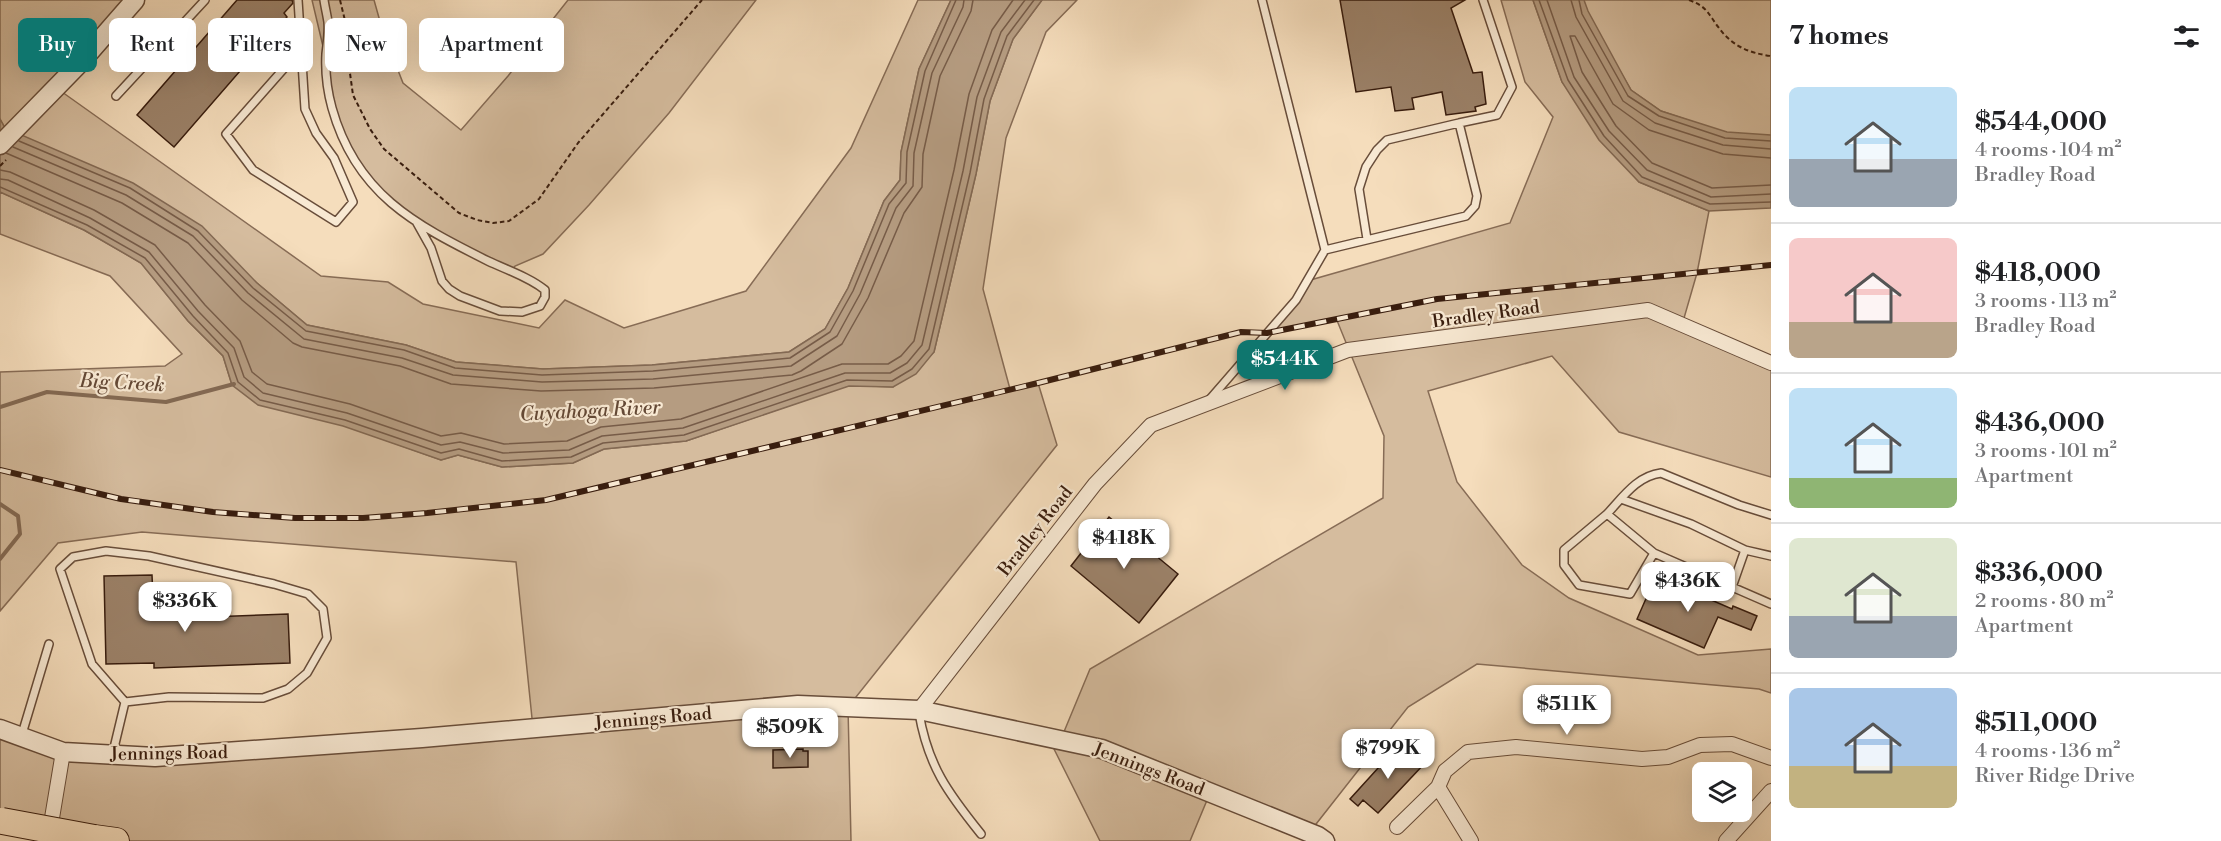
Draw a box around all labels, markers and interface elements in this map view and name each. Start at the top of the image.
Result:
chip: Buy [18,18,97,72]
chip: Rent [109,18,196,72]
chip: Filters [208,18,313,72]
chip: New [325,18,407,72]
chip: Apartment [419,18,564,72]
text: 7 homes [1789,20,1889,52]
icon: filters [2170,20,2203,53]
text: $544,000 [1975,106,2107,138]
icon: home [1837,111,1909,183]
text: 4 rooms · 104 m² [1975,138,2122,163]
text: Bradley Road [1975,163,2095,188]
text: $418,000 [1975,257,2101,289]
icon: home [1837,262,1909,334]
text: 3 rooms · 113 m² [1975,289,2116,314]
street label: Bradley Road [1430,295,1542,334]
text: Bradley Road [1975,314,2095,339]
pin: $544K [1243,340,1327,391]
text: $544K [1251,347,1319,372]
water label: Big Creek [78,369,165,398]
water label: Cuyahoga River [519,395,662,428]
text: $436,000 [1975,407,2105,439]
icon: home [1837,412,1909,484]
text: 3 rooms · 101 m² [1975,439,2117,464]
text: Apartment [1975,464,2073,489]
street label: Bradley Road [992,481,1078,582]
pin: $418K [1082,519,1166,570]
text: $418K [1092,526,1156,551]
text: $336,000 [1975,557,2103,589]
pin: $436K [1646,562,1730,613]
icon: home [1837,562,1909,634]
text: $436K [1655,569,1721,594]
pin: $336K [143,582,227,633]
text: $336K [153,589,217,614]
text: 2 rooms · 80 m² [1975,589,2113,614]
text: Apartment [1975,614,2073,639]
pin: $511K [1525,685,1609,736]
text: $511K [1537,692,1597,717]
street label: Jennings Road [592,702,713,735]
text: $511,000 [1975,707,2097,739]
pin: $509K [748,708,832,759]
icon: home [1837,712,1909,784]
text: $509K [756,715,824,740]
pin: $799K [1346,729,1430,780]
text: $799K [1356,736,1420,761]
street label: Jennings Road [1089,737,1209,802]
text: 4 rooms · 136 m² [1975,739,2120,764]
street label: Jennings Road [109,741,229,766]
map controls [1692,762,1752,822]
button: layers [1692,762,1752,822]
text: River Ridge Drive [1975,764,2135,789]

